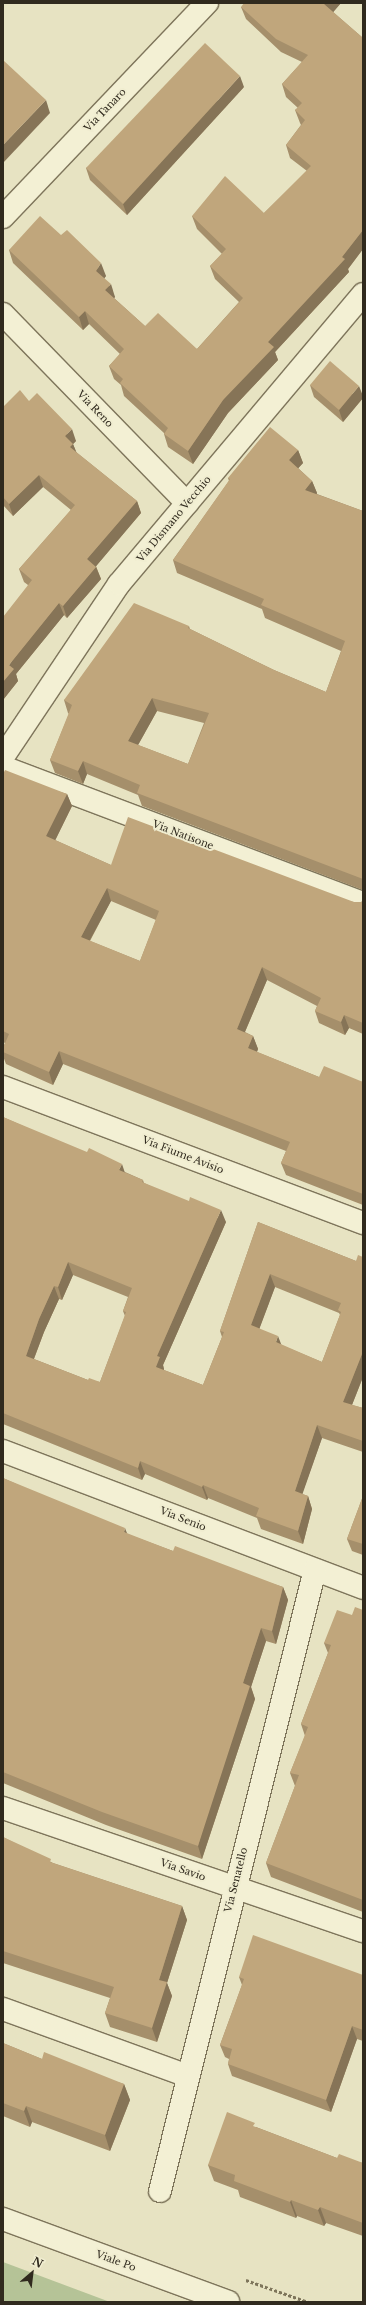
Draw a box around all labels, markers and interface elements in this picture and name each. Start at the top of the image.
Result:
street label: Via Tanaro [81,86,129,134]
street label: Via Reno [75,388,115,430]
street label: Via Dismano Vecchio [134,473,214,565]
street label: Via Natisone [151,818,215,852]
street label: Via Fiume Avisio [140,1134,226,1176]
street label: Via Senio [158,1505,208,1533]
street label: Via Senatello [222,1846,250,1914]
street label: Via Savio [159,1857,207,1883]
street label: Viale Po [94,2248,138,2274]
north arrow [12,2253,52,2293]
text: N [30,2254,45,2271]

